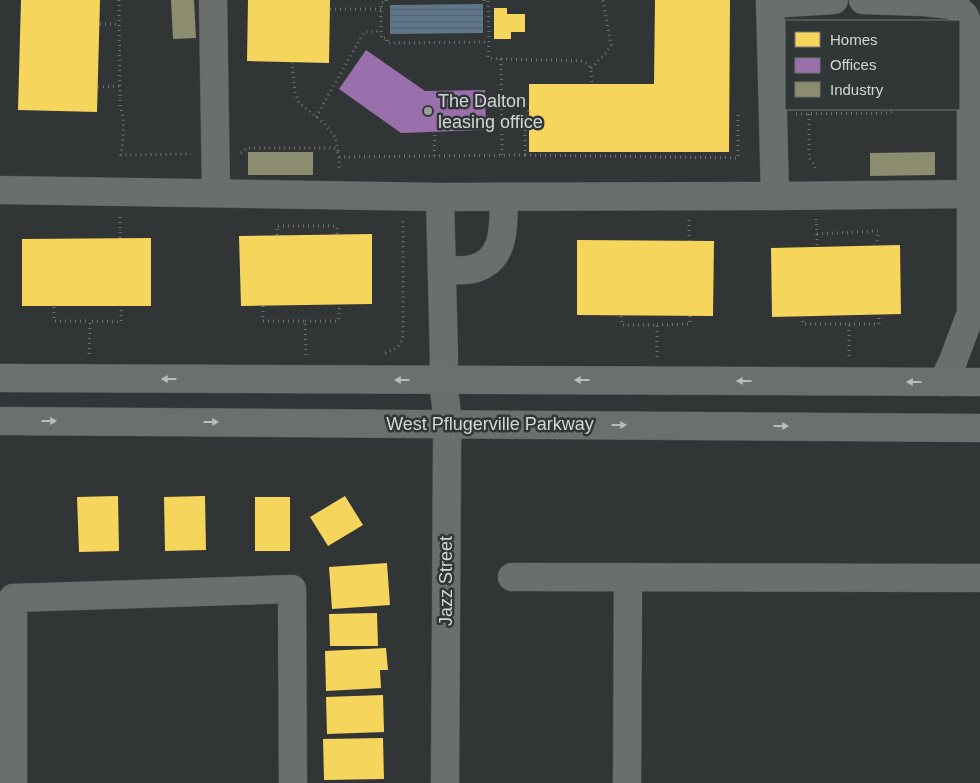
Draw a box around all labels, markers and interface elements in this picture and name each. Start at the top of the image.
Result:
legend [785,20,960,110]
text: Homes [830,31,878,48]
text: Offices [830,56,876,73]
text: Industry [830,81,884,98]
place label: The Dalton leasing office [438,91,543,132]
marker: The Dalton leasing office [422,105,434,117]
one-way arrow [161,375,177,383]
one-way arrow [394,376,410,384]
one-way arrow [574,376,590,384]
one-way arrow [736,377,752,385]
one-way arrow [906,378,922,386]
street label: West Pflugerville Parkway [386,414,594,434]
one-way arrow [41,417,57,425]
one-way arrow [203,418,219,426]
one-way arrow [611,421,627,429]
one-way arrow [773,422,789,430]
street label: Jazz Street [436,536,456,626]

